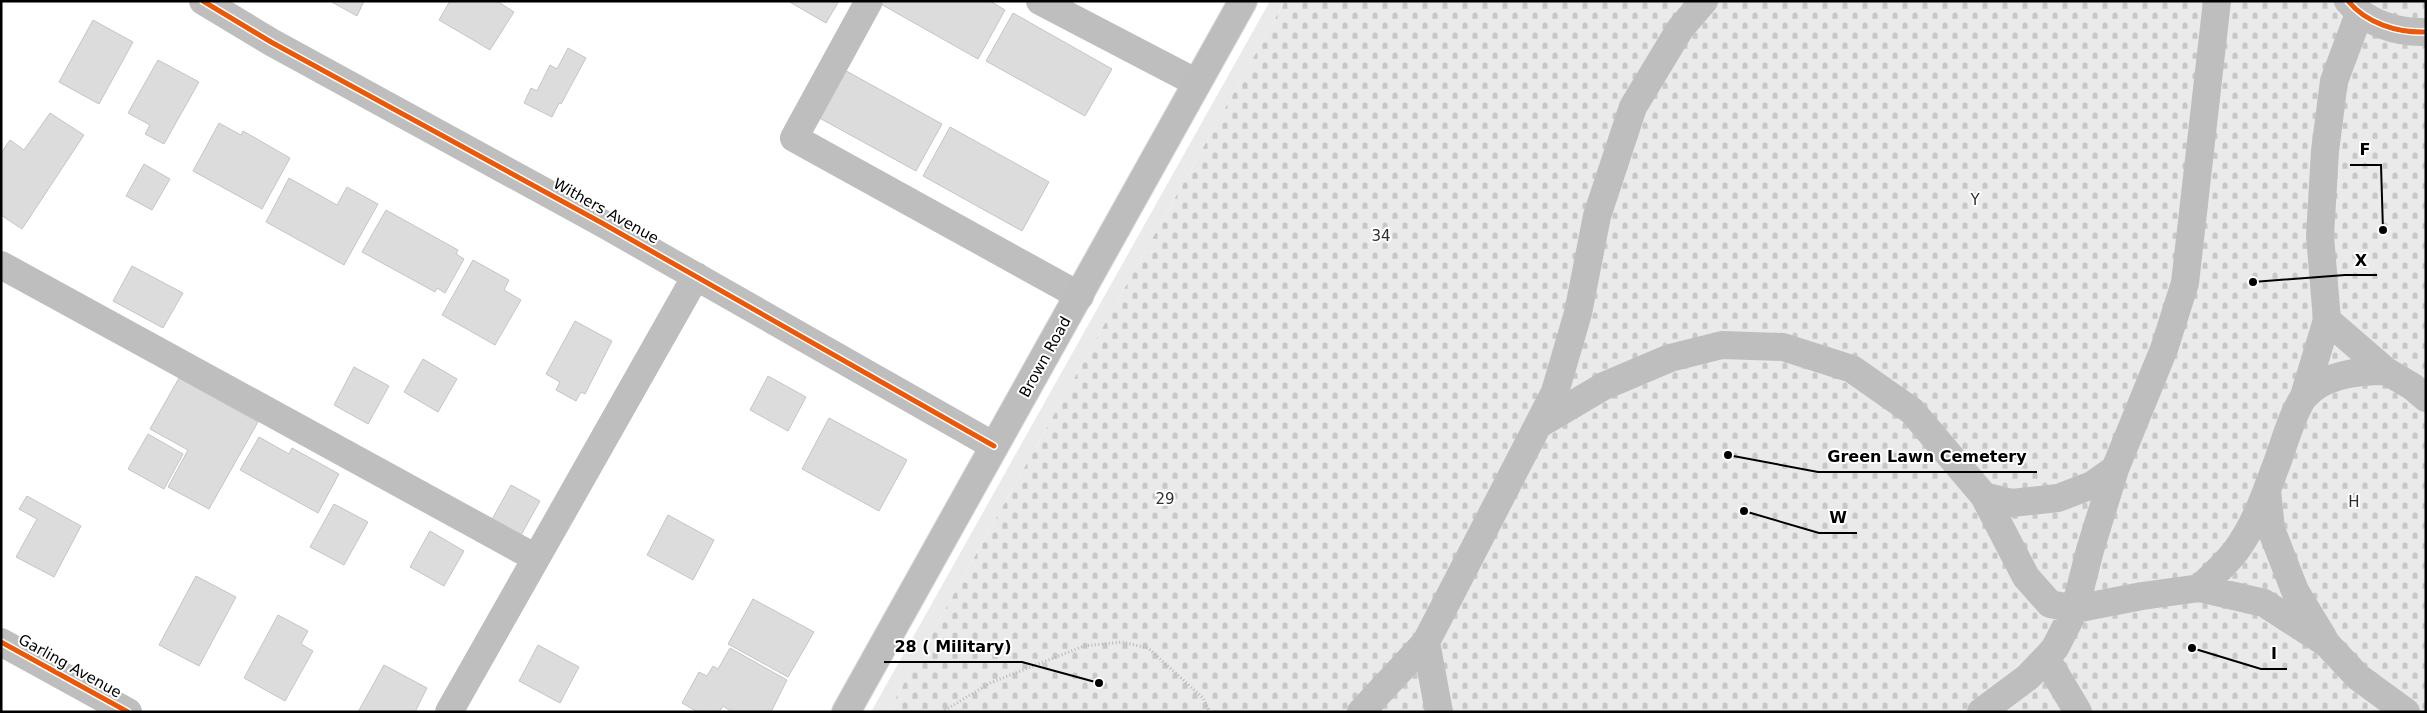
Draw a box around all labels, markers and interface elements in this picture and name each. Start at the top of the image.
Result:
callout: F [2350,134,2381,165]
text: F [2360,140,2370,159]
street label: Withers Avenue [550,175,662,247]
park label: Y [1969,191,1980,209]
park label: 34 [1371,227,1391,245]
callout: X [2345,244,2377,275]
text: X [2355,251,2368,270]
street label: Brown Road [1015,313,1075,401]
callout: Green Lawn Cemetery [1818,441,2037,472]
text: Green Lawn Cemetery [1827,447,2027,466]
park label: 29 [1155,490,1175,508]
park label: H [2348,493,2360,511]
callout: W [1819,502,1857,533]
text: W [1829,508,1847,527]
street label: Garling Avenue [15,630,125,702]
callout: 28 ( Military) [884,631,1022,662]
text: 28 ( Military) [894,637,1012,656]
callout: I [2261,638,2287,669]
text: I [2271,644,2277,663]

